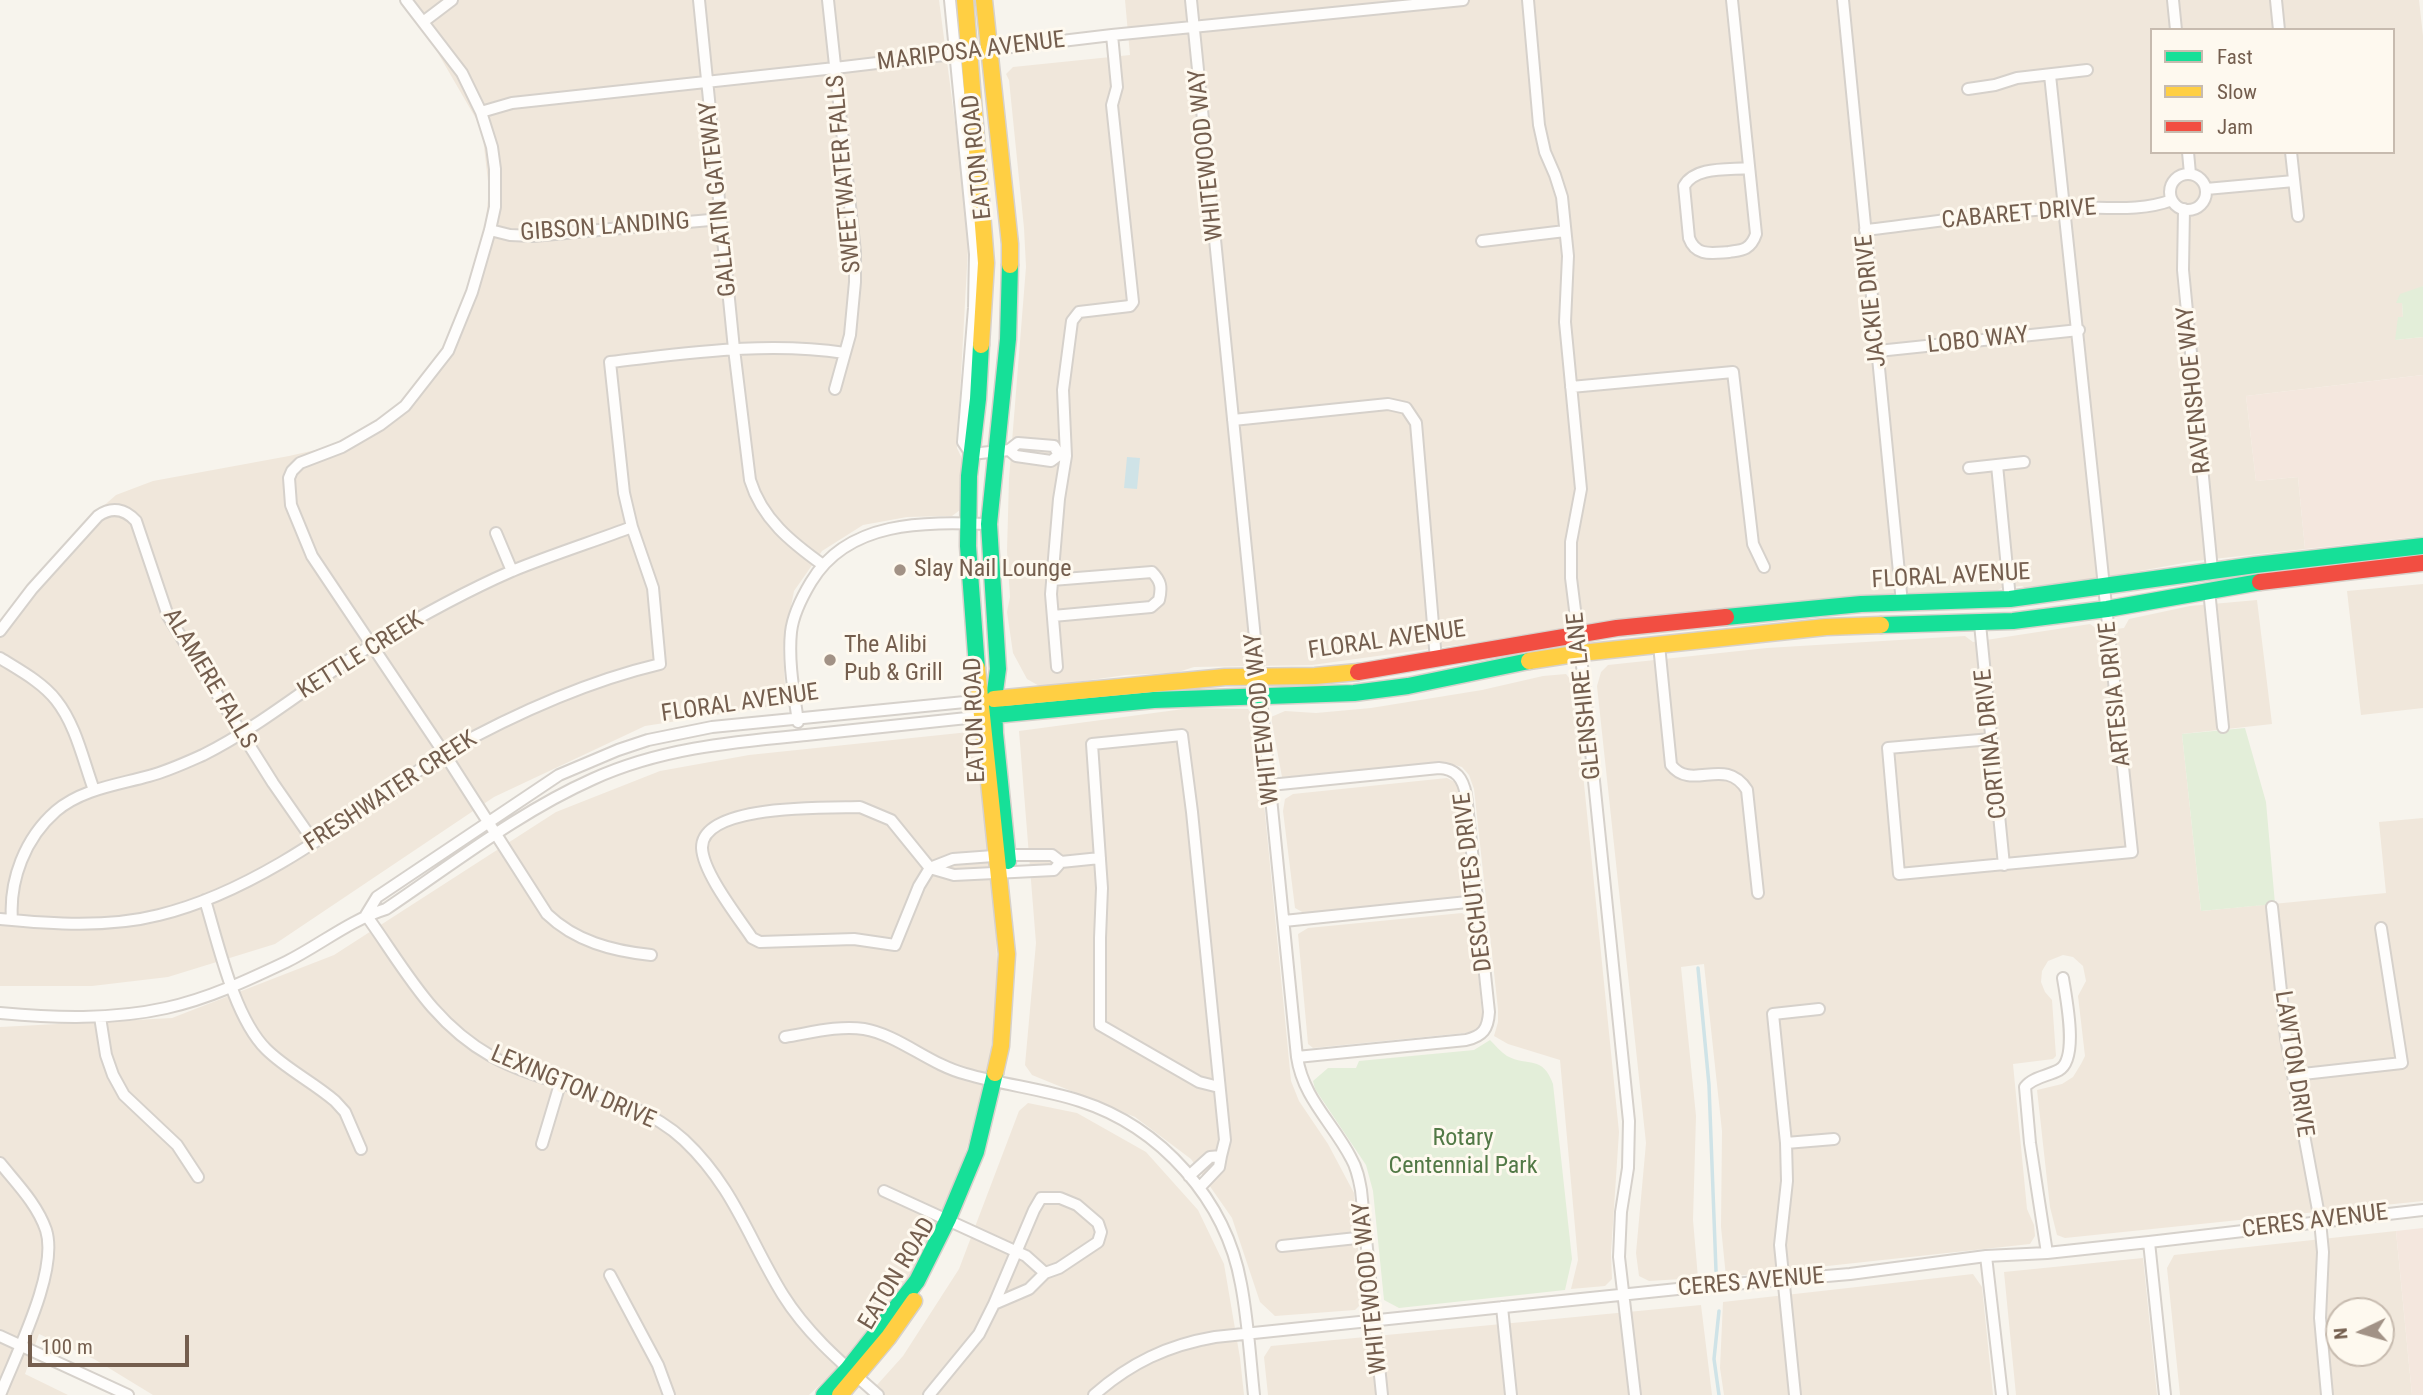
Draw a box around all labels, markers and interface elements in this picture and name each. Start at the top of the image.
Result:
street label: MARIPOSA AVENUE [875,26,1067,78]
legend [2150,28,2395,154]
text: Fast [2217,45,2253,69]
street label: WHITEWOOD WAY [1184,68,1230,242]
street label: SWEETWATER FALLS [822,74,868,274]
text: Slow [2217,80,2257,104]
street label: EATON ROAD [957,93,999,221]
street label: GALLATIN GATEWAY [694,100,744,298]
text: Jam [2217,115,2253,139]
street label: CABARET DRIVE [1940,194,2098,236]
street label: GIBSON LANDING [519,208,691,248]
street label: JACKIE DRIVE [1851,233,1893,369]
street label: RAVENSHOE WAY [2172,305,2218,475]
street label: LOBO WAY [1926,321,2030,361]
place label: Slay Nail Lounge [914,556,1071,584]
street label: FLORAL AVENUE [1871,558,2031,596]
marker: Slay Nail Lounge [892,562,908,578]
street label: ALAMERE FALLS [156,604,262,754]
street label: KETTLE CREEK [293,606,429,706]
street label: GLENSHIRE LANE [1562,611,1608,781]
street label: FLORAL AVENUE [1306,616,1468,666]
street label: ARTESIA DRIVE [2094,620,2138,768]
place label: The Alibi Pub & Grill [844,632,943,688]
street label: WHITEWOOD WAY [1240,632,1286,806]
marker: The Alibi Pub & Grill [822,652,838,668]
street label: EATON ROAD [959,657,993,783]
street label: CORTINA DRIVE [1970,668,2014,820]
street label: FLORAL AVENUE [659,679,821,729]
street label: FRESHWATER CREEK [299,726,483,858]
street label: DESCHUTES DRIVE [1449,791,1499,973]
street label: LAWTON DRIVE [2267,989,2319,1139]
street label: LEXINGTON DRIVE [486,1040,660,1136]
park label: Rotary Centennial Park [1389,1125,1537,1181]
street label: CERES AVENUE [2240,1199,2390,1245]
street label: WHITEWOOD WAY [1348,1201,1394,1375]
street label: EATON ROAD [853,1213,943,1335]
street label: CERES AVENUE [1677,1262,1825,1304]
north arrow [2325,1297,2395,1367]
scale bar [32,1322,192,1366]
text: N [2329,1327,2353,1341]
text: 100 m [41,1335,93,1359]

